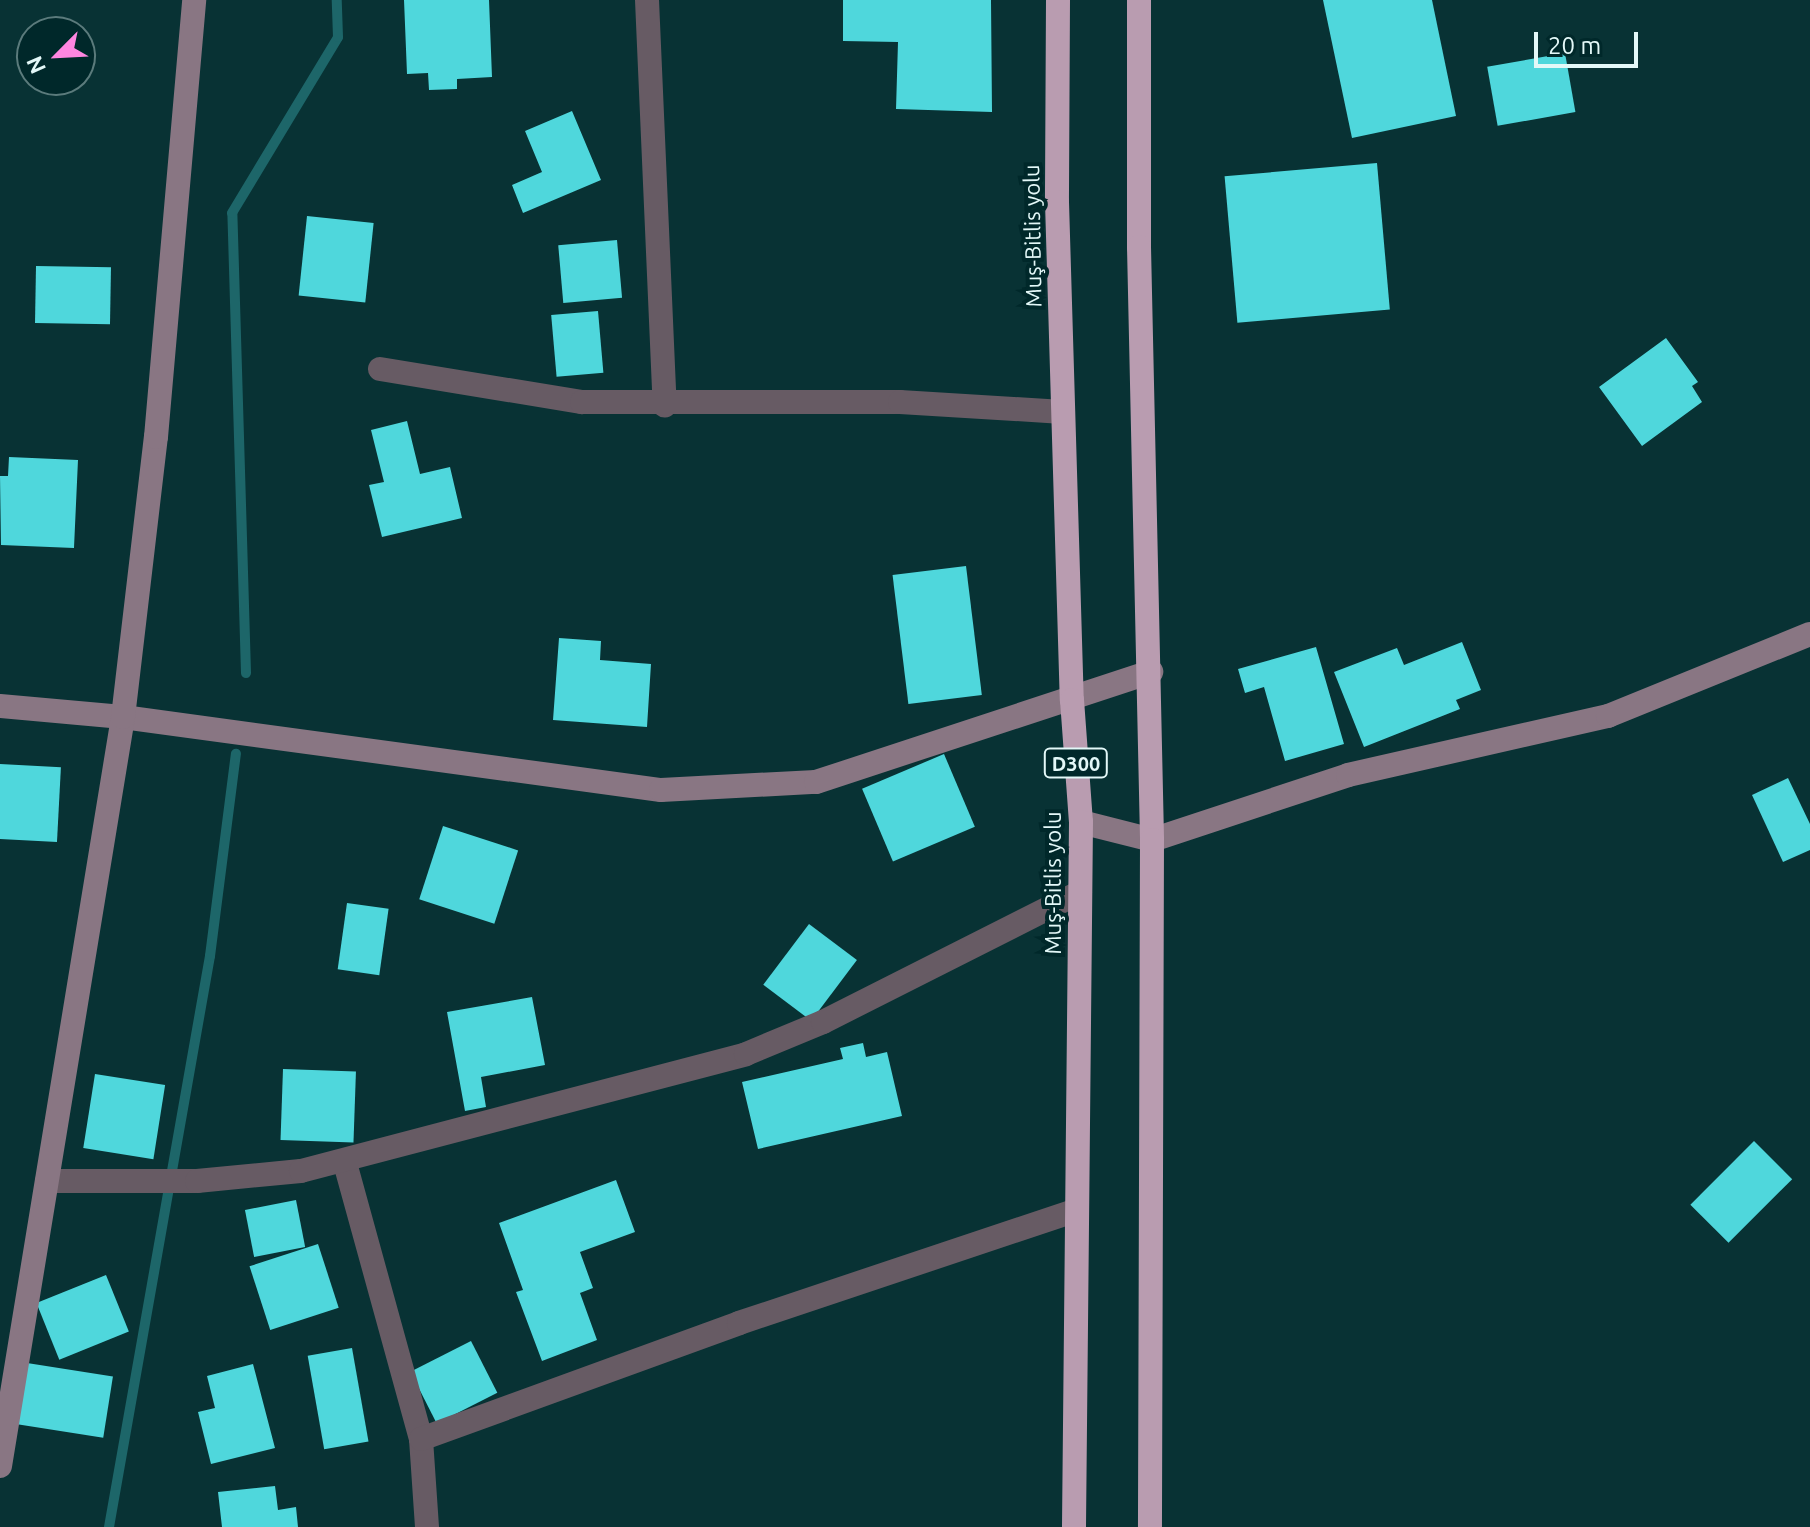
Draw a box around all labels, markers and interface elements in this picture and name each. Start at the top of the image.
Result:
north arrow [16,16,96,96]
scale bar [1538,16,1642,66]
text: 20 m [1548,32,1601,59]
text: N [21,53,50,78]
street label: Muş-Bitlis yolu [1018,164,1046,308]
road number: D300 [1042,747,1110,779]
street label: Muş-Bitlis yolu [1040,812,1066,954]

